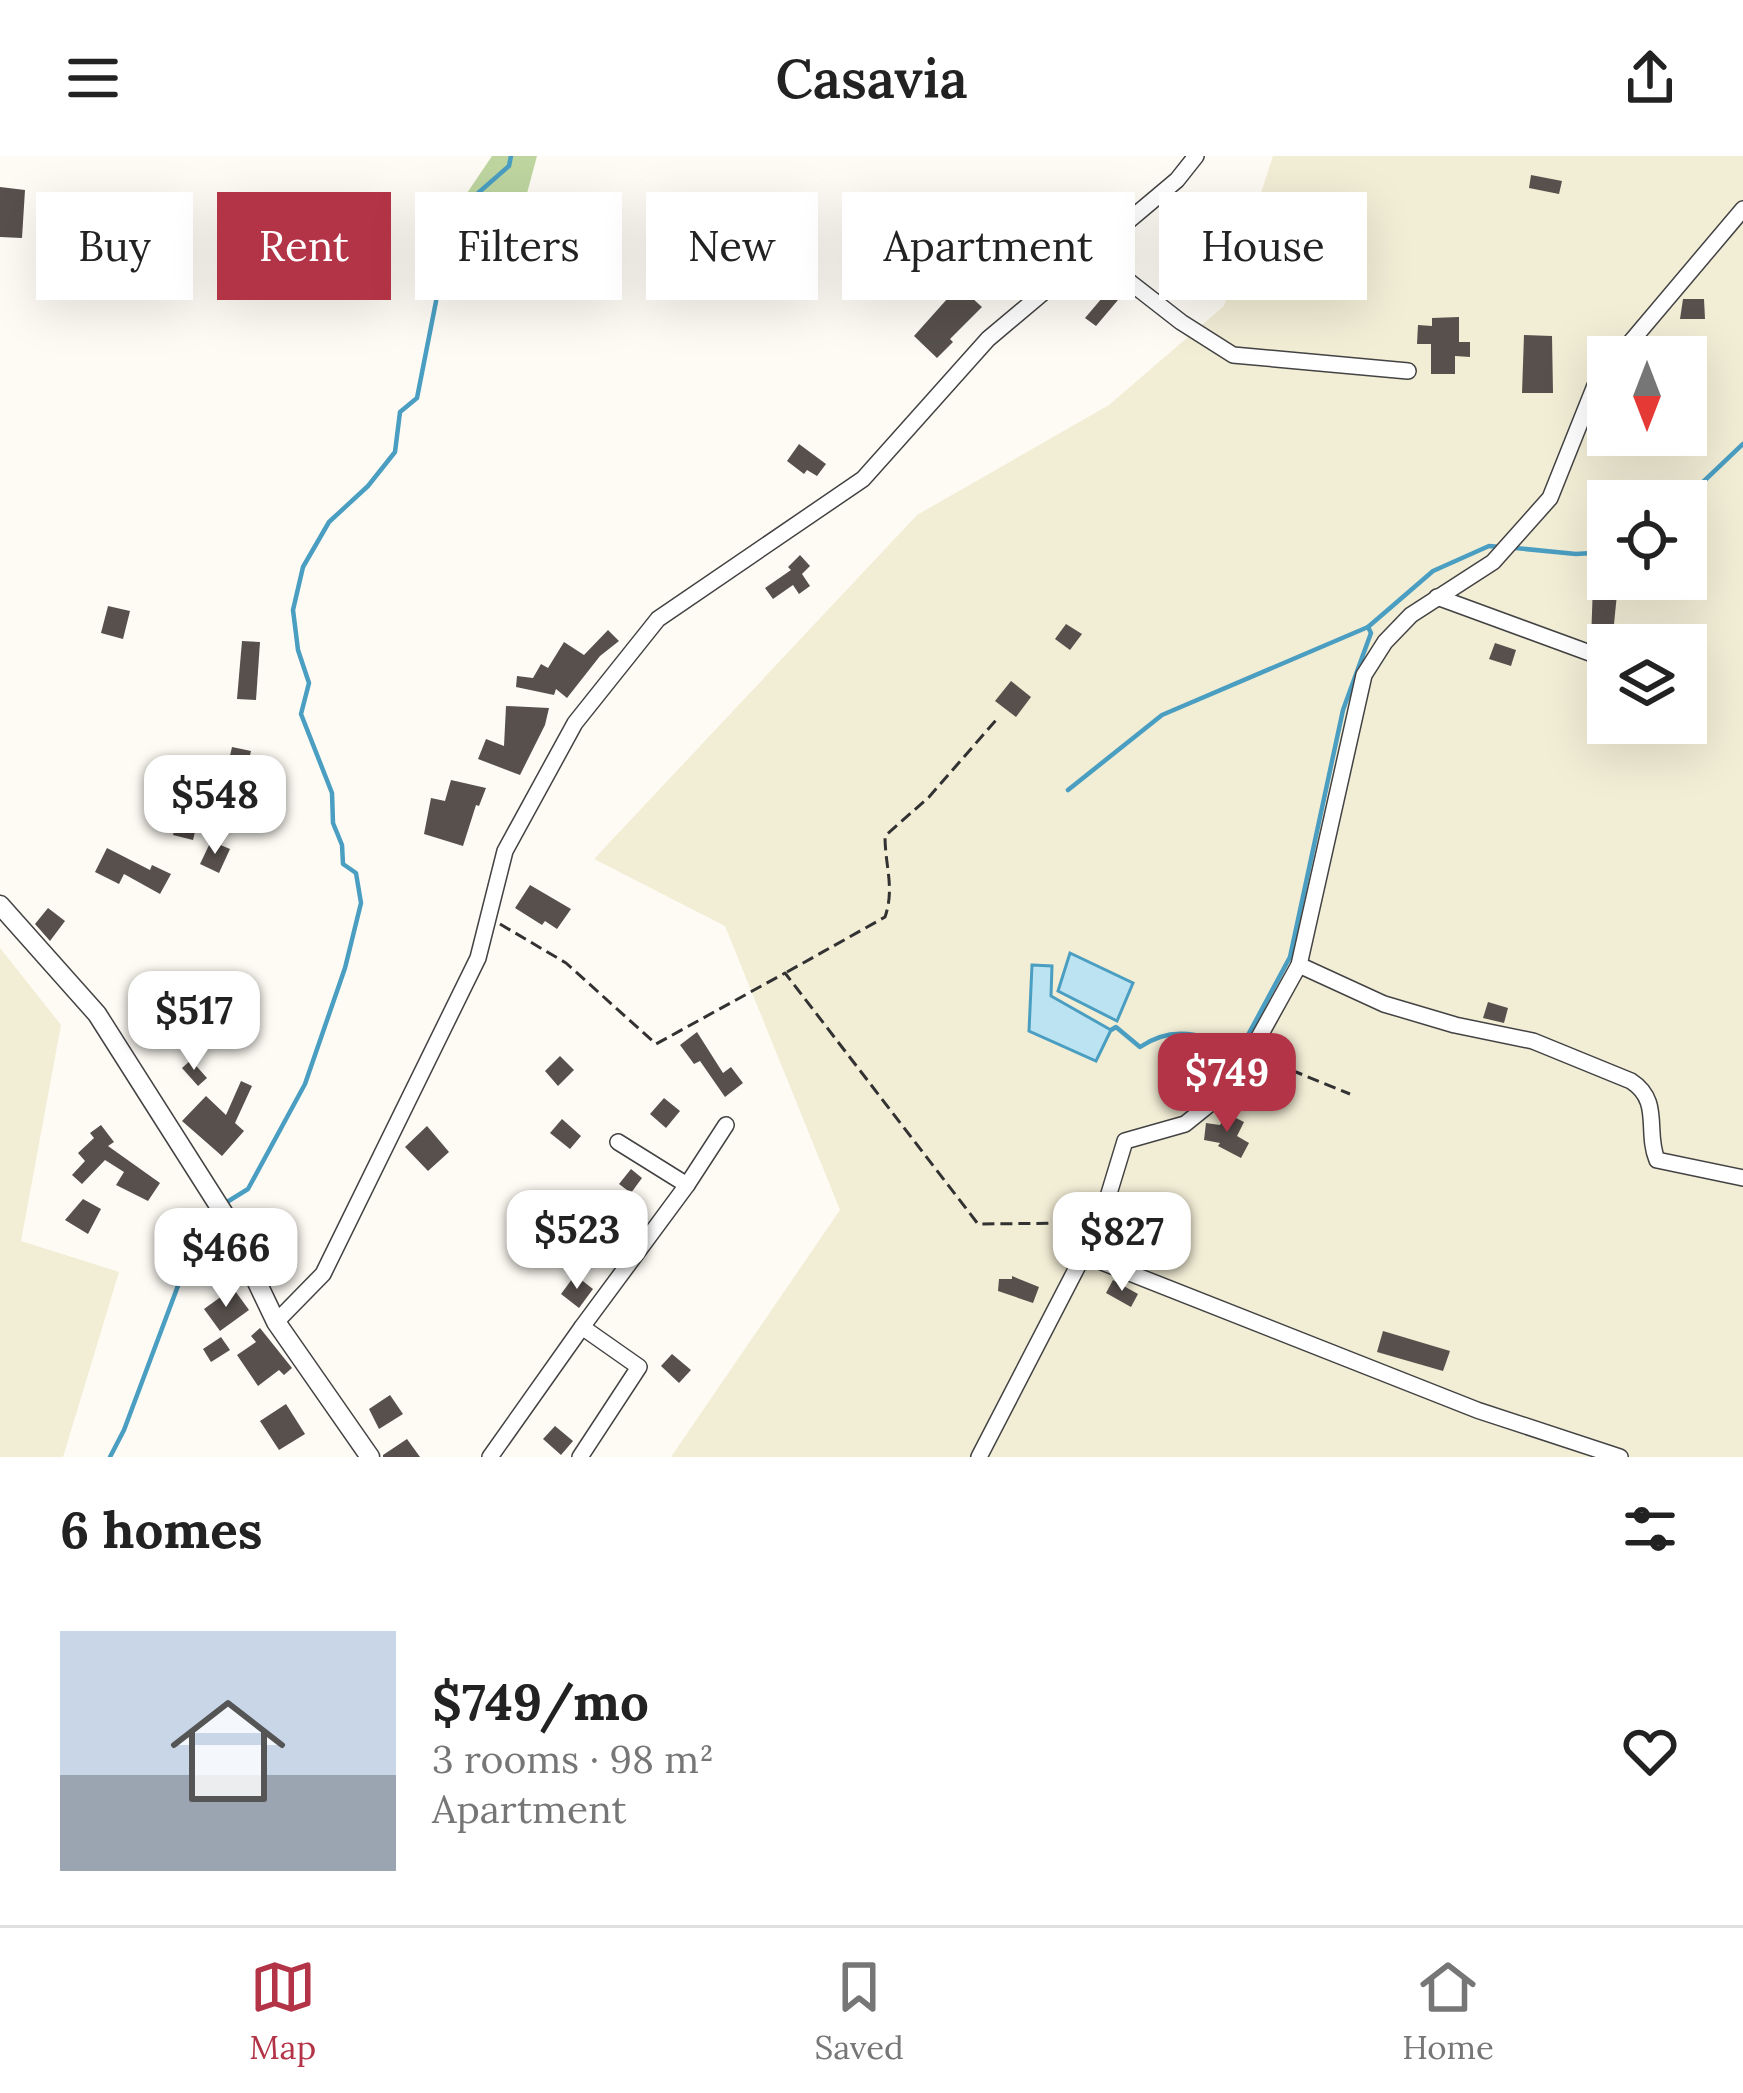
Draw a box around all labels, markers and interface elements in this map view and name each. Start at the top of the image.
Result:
text: Casavia [775,44,968,113]
icon: menu [60,45,126,111]
icon: share [1617,45,1683,111]
chip: Buy [36,192,193,300]
chip: Rent [217,192,391,300]
chip: Filters [415,192,622,300]
chip: New [646,192,818,300]
chip: Apartment [842,192,1135,300]
chip: House [1159,192,1367,300]
north arrow [1587,336,1707,456]
map controls [1587,336,1707,744]
button: locate [1587,480,1707,600]
button: layers [1587,624,1707,744]
pin: $548 [144,755,286,857]
text: $548 [171,769,259,819]
pin: $517 [123,971,265,1073]
text: $517 [155,985,233,1035]
pin: $749 [1156,1033,1298,1135]
text: $749 [1185,1047,1269,1097]
pin: $523 [506,1190,648,1292]
pin: $827 [1051,1192,1193,1294]
text: $523 [534,1204,620,1254]
text: $827 [1080,1206,1164,1256]
pin: $466 [155,1208,297,1310]
text: $466 [181,1222,271,1272]
icon: filters [1617,1496,1683,1562]
text: 6 homes [60,1497,262,1562]
text: $749/mo [432,1669,649,1734]
icon: home [156,1679,300,1823]
icon: heart [1617,1718,1683,1784]
text: 3 rooms · 98 m² [432,1734,714,1784]
text: Apartment [432,1784,627,1834]
tab: Map [249,1954,316,2068]
tab: Saved [815,1954,904,2068]
tab: Home [1402,1954,1494,2068]

